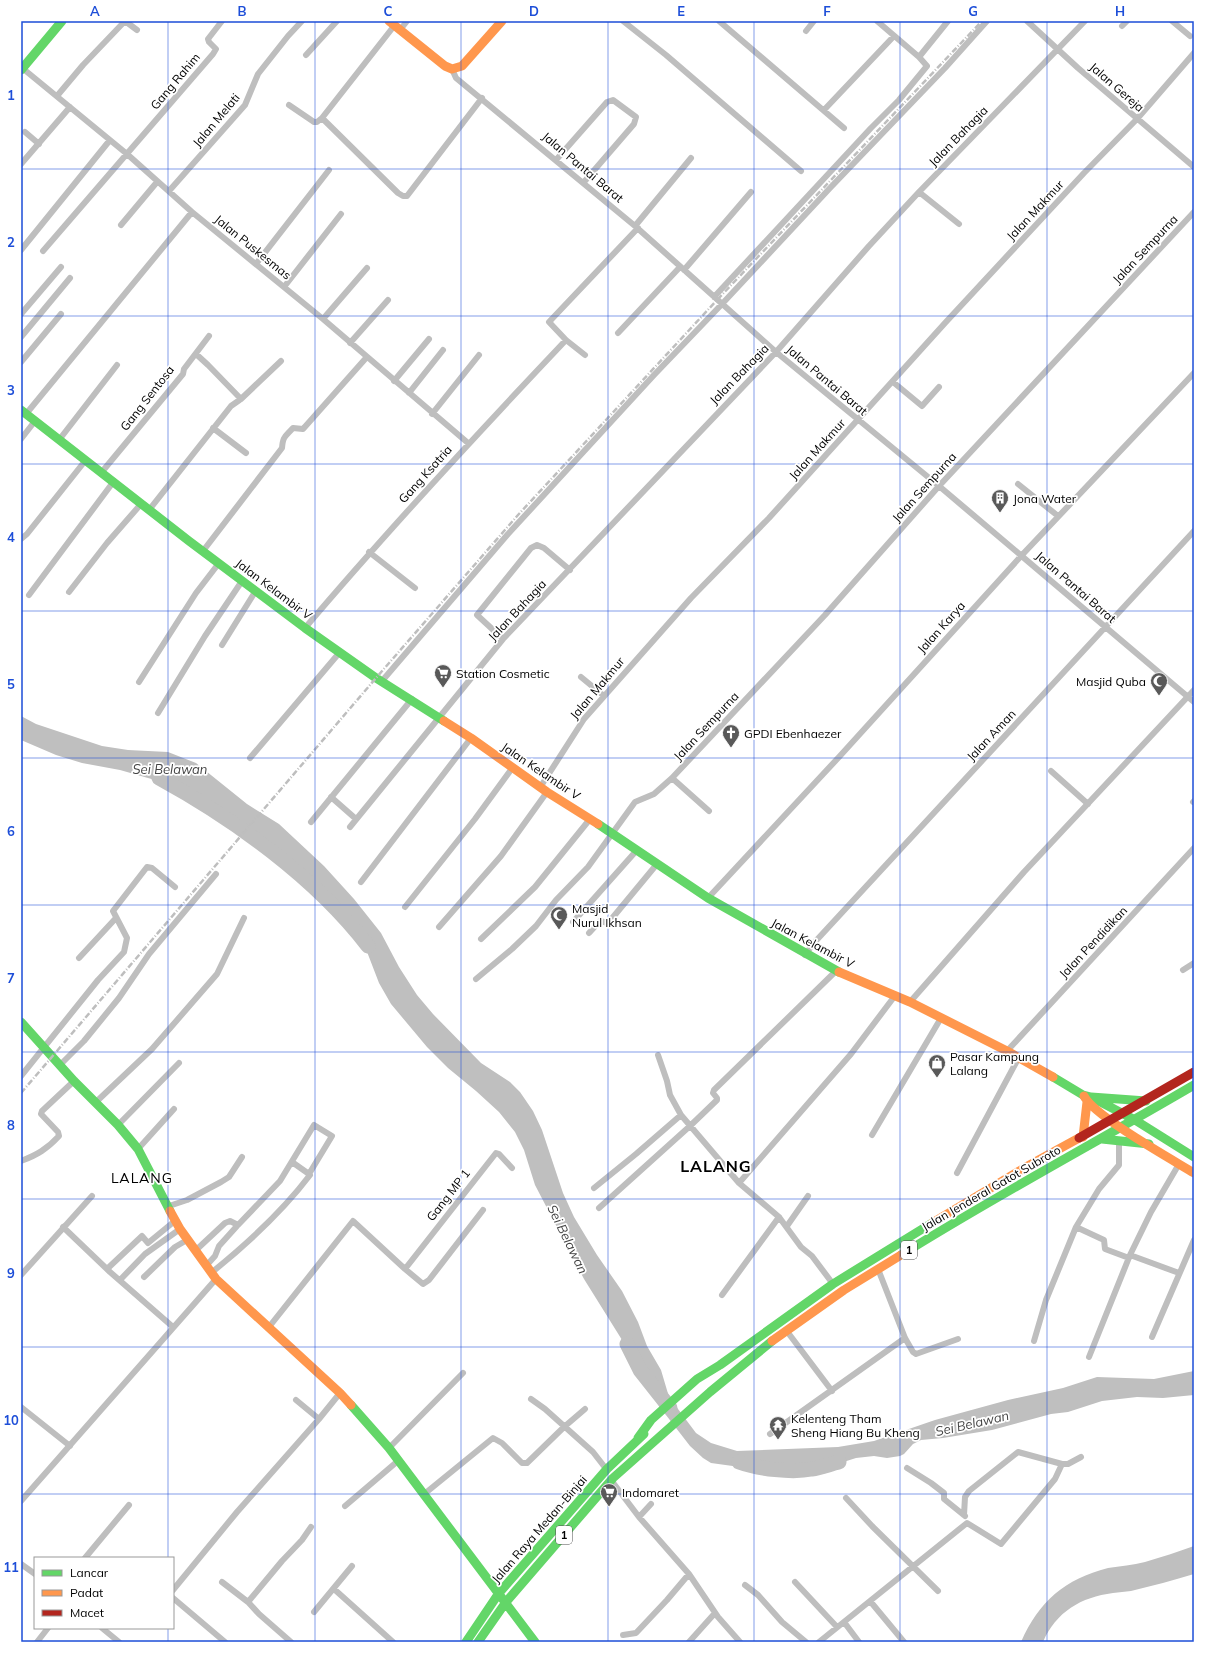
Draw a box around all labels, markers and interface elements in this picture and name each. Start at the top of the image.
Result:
text: A [90,3,100,19]
text: B [238,3,247,19]
text: C [384,3,393,19]
text: D [529,3,539,19]
text: E [677,3,685,19]
text: F [823,3,831,19]
text: G [968,3,978,19]
text: H [1115,3,1125,19]
street label: Gang Rahim [147,50,203,112]
street label: Jalan Gereja [1087,59,1147,115]
text: 1 [7,87,15,103]
street label: Jalan Melati [189,90,243,150]
street label: Jalan Bahagia [925,103,991,169]
street label: Jalan Pantai Barat [539,129,627,205]
street label: Jalan Makmur [1003,176,1067,243]
street label: Jalan Sempurna [1109,211,1181,287]
street label: Jalan Puskesmas [212,212,294,282]
text: 2 [7,234,15,250]
street label: Jalan Bahagia [706,341,772,407]
street label: Jalan Pantai Barat [783,342,871,418]
street label: Gang Sentosa [117,362,177,434]
text: 3 [7,382,15,398]
street label: Jalan Makmur [786,415,849,483]
street label: Gang Ksatria [395,442,455,506]
street label: Jalan Sempurna [889,449,959,525]
building icon: Jona Water [990,488,1010,513]
place label: Jona Water [1013,491,1077,506]
text: 4 [7,529,15,545]
street label: Jalan Pantai Barat [1033,548,1119,626]
street label: Jalan Kelambir V [233,555,316,623]
street label: Jalan Bahagia [485,576,549,644]
street label: Jalan Karya [914,598,968,656]
street label: Jalan Makmur [567,653,628,722]
supermarket icon: Station Cosmetic [433,663,453,688]
place label: Station Cosmetic [456,666,550,681]
mosque icon: Masjid Quba [1149,671,1169,696]
place label: Masjid Quba [1076,674,1146,689]
text: 5 [7,676,15,692]
street label: Jalan Sempurna [670,688,742,764]
street label: Jalan Aman [963,706,1019,764]
church icon: GPDI Ebenhaezer [721,723,741,748]
place label: GPDI Ebenhaezer [744,726,842,741]
street label: Jalan Kelambir V [499,739,584,803]
water label: Sei Belawan [133,761,207,777]
text: 6 [7,823,15,839]
place label: Masjid Nurul Ikhsan [572,901,642,930]
street label: Jalan Pendidikan [1056,903,1130,981]
mosque icon: Masjid Nurul Ikhsan [549,905,569,930]
street label: Jalan Kelambir V [769,915,858,971]
text: 7 [7,970,15,986]
place label: Pasar Kampung Lalang [950,1049,1039,1078]
shop icon: Pasar Kampung Lalang [927,1053,947,1078]
text: 8 [7,1117,15,1133]
street label: Jalan Jenderal Gatot Subroto [919,1142,1063,1234]
district label: LALANG [680,1156,752,1176]
street label: Gang MP 1 [423,1166,473,1224]
district label: LALANG [111,1169,173,1187]
water label: Sei Belawan [544,1202,592,1276]
road number: 1 [901,1241,917,1259]
text: 9 [7,1265,15,1281]
water label: Sei Belawan [934,1407,1010,1439]
place label: Kelenteng Tham Sheng Hiang Bu Kheng [791,1411,920,1440]
text: 10 [3,1412,19,1428]
temple icon: Kelenteng Tham Sheng Hiang Bu Kheng [768,1415,788,1440]
street label: Jalan Raya Medan-Binjai [488,1472,590,1586]
supermarket icon: Indomaret [599,1482,619,1507]
place label: Indomaret [622,1485,679,1500]
road number: 1 [556,1526,572,1544]
legend [34,1557,174,1629]
text: 11 [3,1559,19,1575]
text: Lancar [70,1565,109,1580]
text: Padat [70,1585,103,1600]
text: Macet [70,1605,104,1620]

